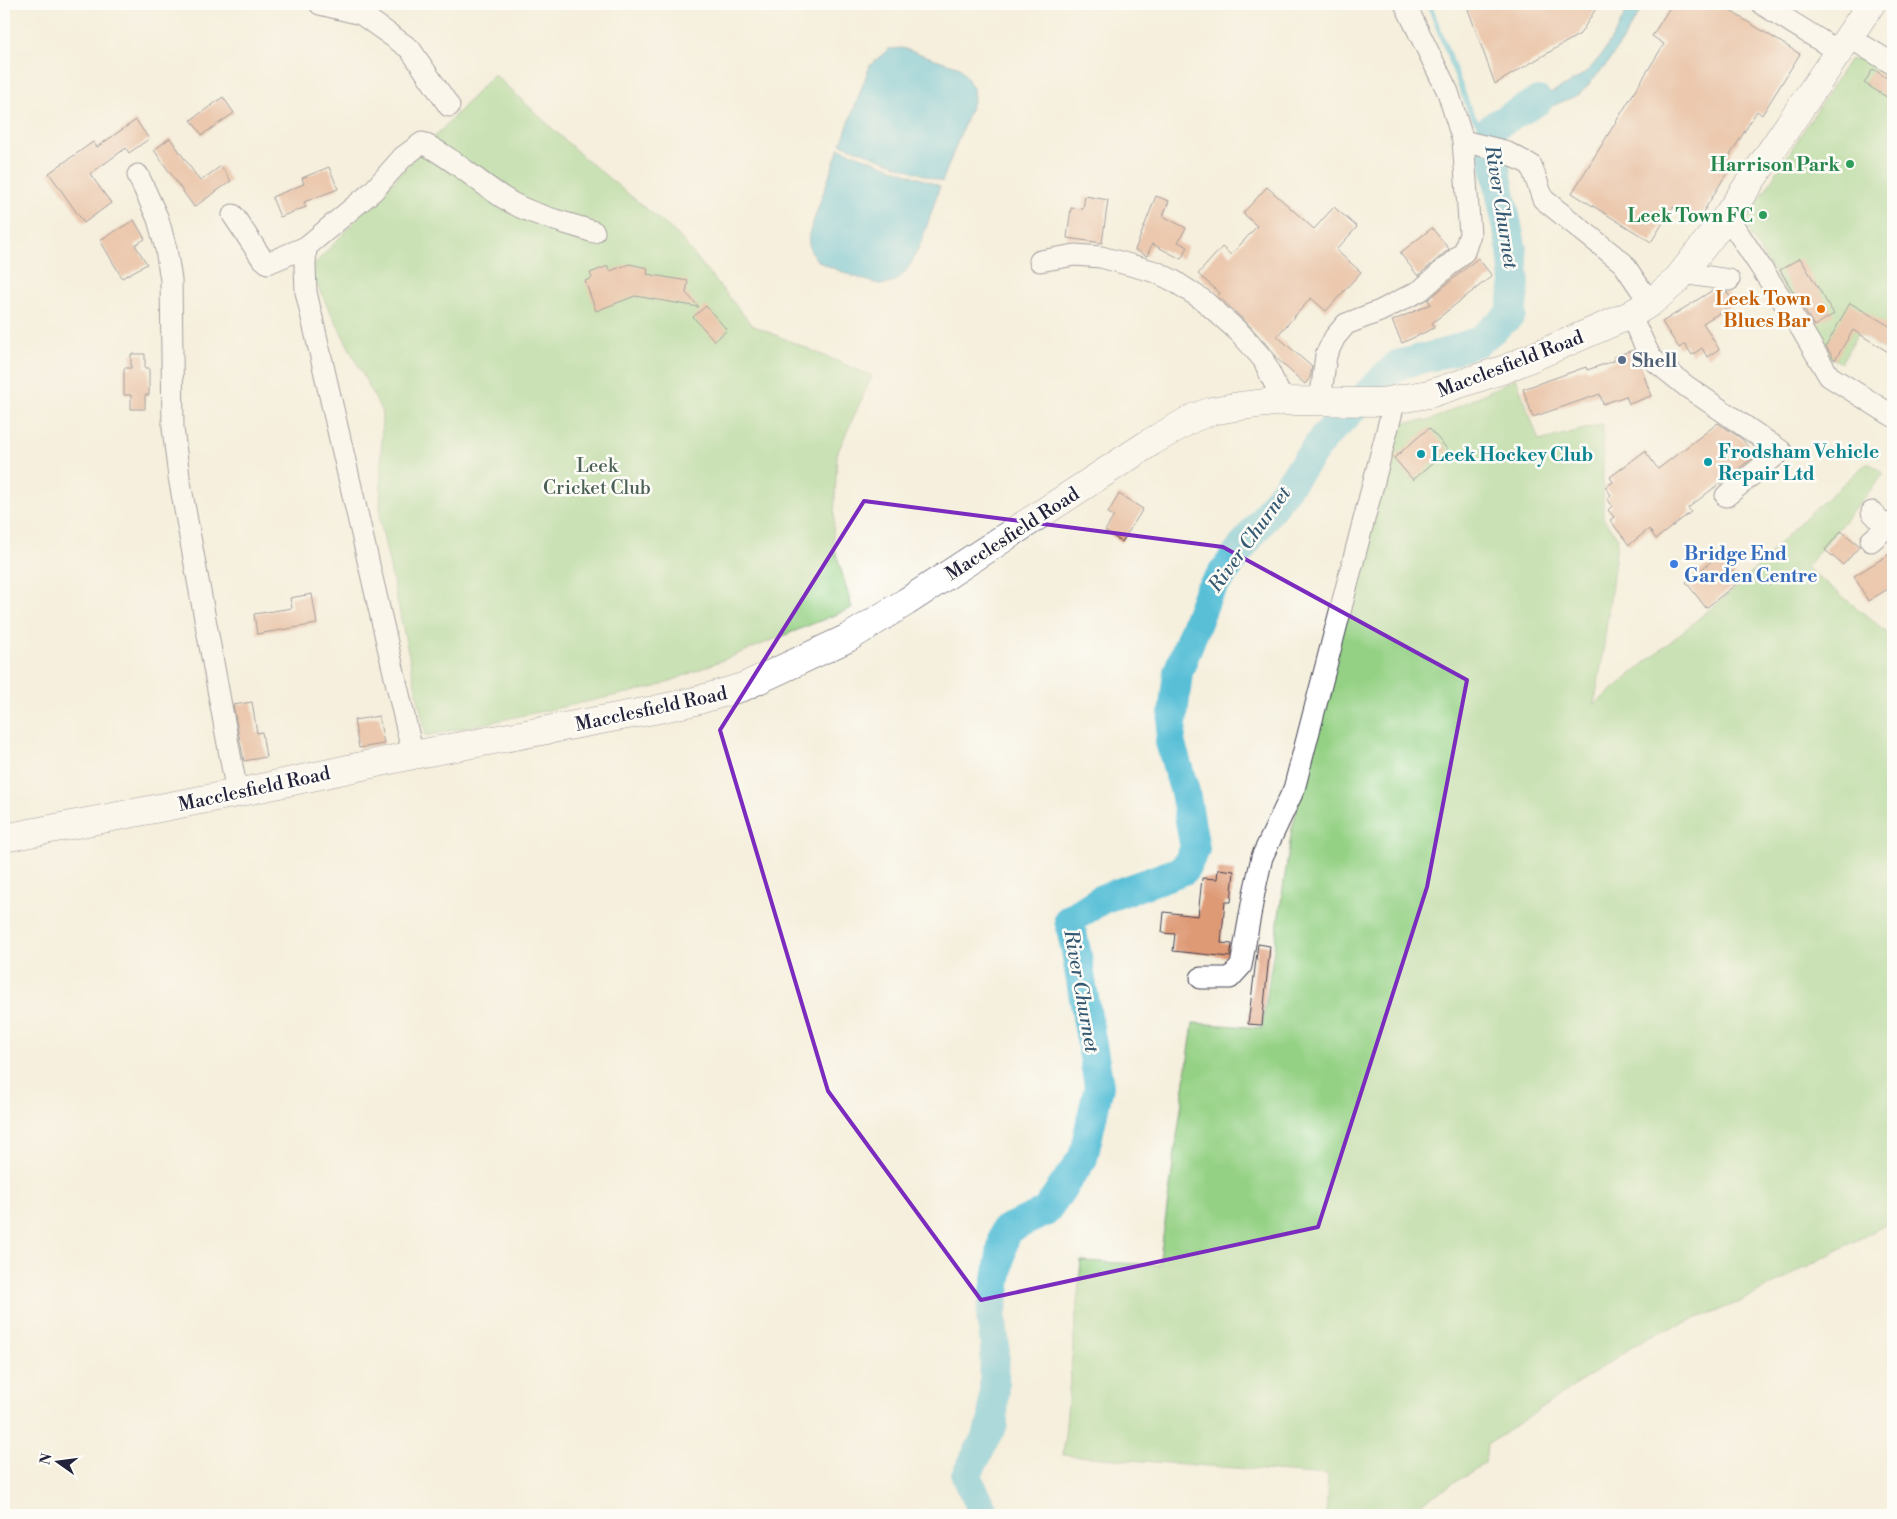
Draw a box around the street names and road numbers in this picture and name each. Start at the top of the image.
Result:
street label: Macclesfield Road [1434,325,1587,403]
street label: Macclesfield Road [941,482,1084,586]
street label: Macclesfield Road [573,681,730,737]
street label: Macclesfield Road [176,761,333,817]

